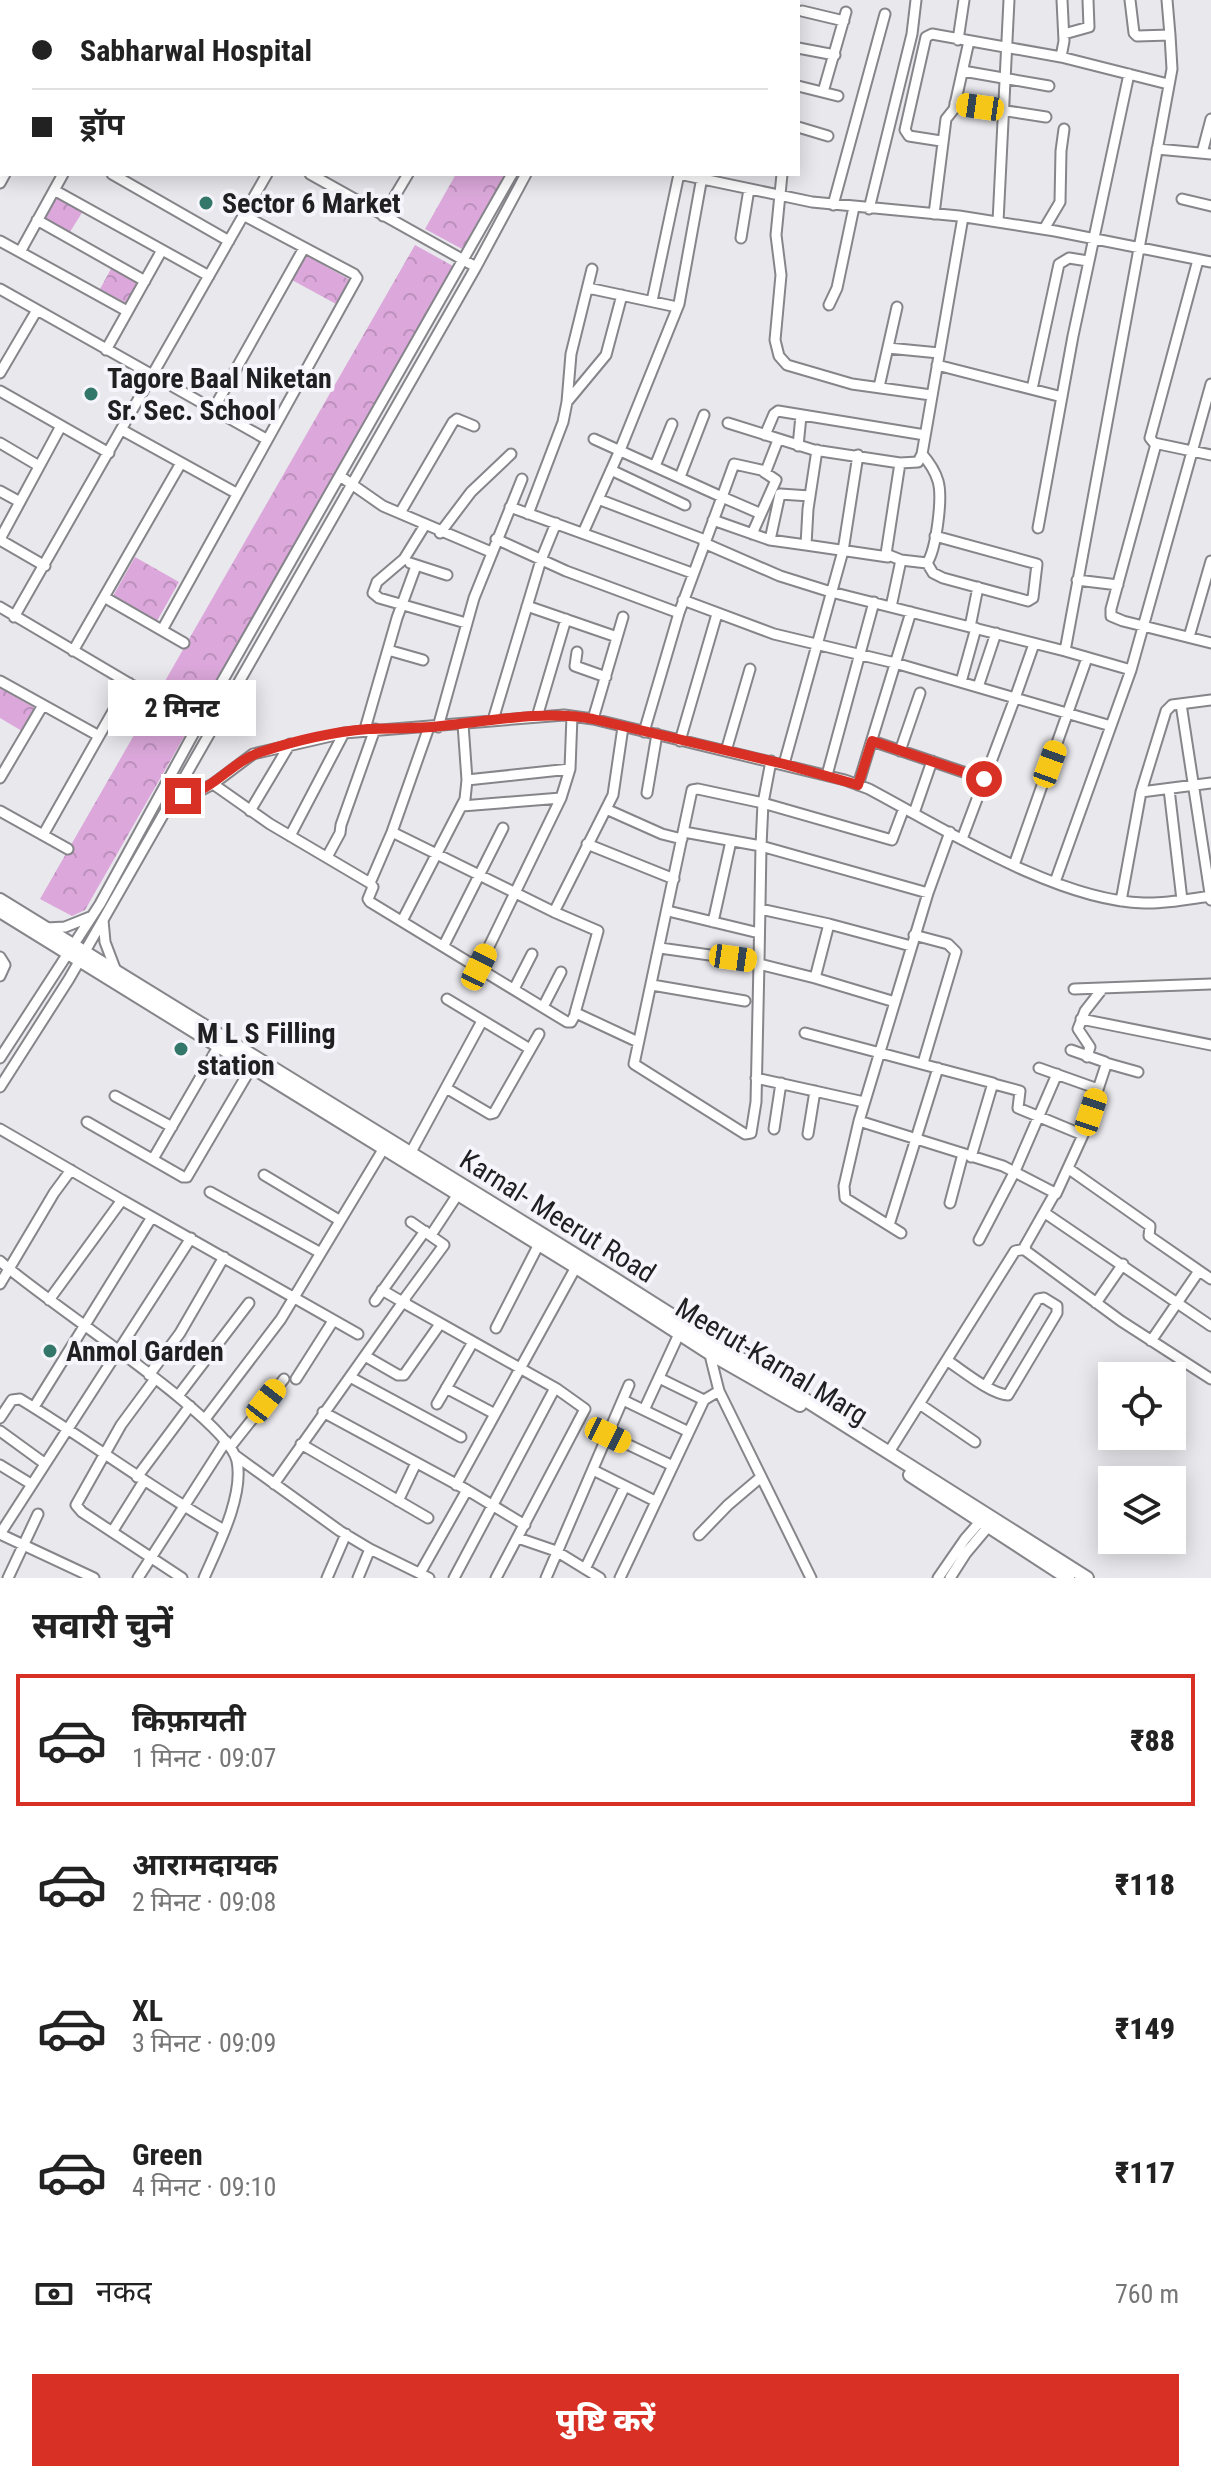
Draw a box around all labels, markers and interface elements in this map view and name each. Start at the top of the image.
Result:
text: Sabharwal Hospital [80,33,312,68]
car [955,92,1005,122]
text: ड्रॉप [80,107,124,142]
place label: Sector 6 Market [222,187,401,220]
marker: Sector 6 Market [197,194,215,212]
place label: Tagore Baal Niketan Sr. Sec. School [107,362,332,427]
marker: Tagore Baal Niketan Sr. Sec. School [82,385,100,403]
callout: 2 मिनट [109,680,257,736]
text: 2 मिनट [144,693,220,723]
car [1031,737,1069,791]
route start [966,761,1002,797]
route end [165,778,201,814]
car [458,940,500,994]
car [708,943,758,973]
place label: M L S Filling station [197,1017,336,1082]
marker: M L S Filling station [172,1040,190,1058]
car [1072,1085,1110,1139]
street label: Karnal- Meerut Road [454,1143,662,1290]
street label: Meerut-Karnal Marg [670,1291,874,1432]
place label: Anmol Garden [66,1335,224,1368]
marker: Anmol Garden [41,1342,59,1360]
map controls [1098,1362,1186,1554]
button: locate [1098,1362,1186,1450]
car [242,1375,290,1427]
car [581,1414,635,1456]
button: layers [1098,1466,1186,1554]
text: सवारी चुनें [32,1605,173,1647]
text: किफ़ायती [132,1703,246,1738]
icon: car [36,1704,108,1776]
text: ₹88 [1130,1723,1175,1758]
text: 1 मिनट · 09:07 [132,1743,276,1773]
text: आरामदायक [132,1847,278,1882]
icon: car [36,1848,108,1920]
text: ₹118 [1115,1867,1175,1902]
text: 2 मिनट · 09:08 [132,1887,276,1917]
icon: car [36,1992,108,2064]
text: XL [132,1993,163,2028]
text: ₹149 [1115,2011,1175,2046]
text: 3 मिनट · 09:09 [132,2028,276,2058]
icon: car [36,2136,108,2208]
text: Green [132,2137,203,2172]
text: ₹117 [1115,2155,1175,2190]
text: 4 मिनट · 09:10 [132,2172,276,2202]
icon: cash [32,2272,76,2316]
text: नकद [96,2274,152,2309]
text: 760 m [1115,2279,1179,2309]
button: पुष्टि करें [32,2374,1179,2466]

